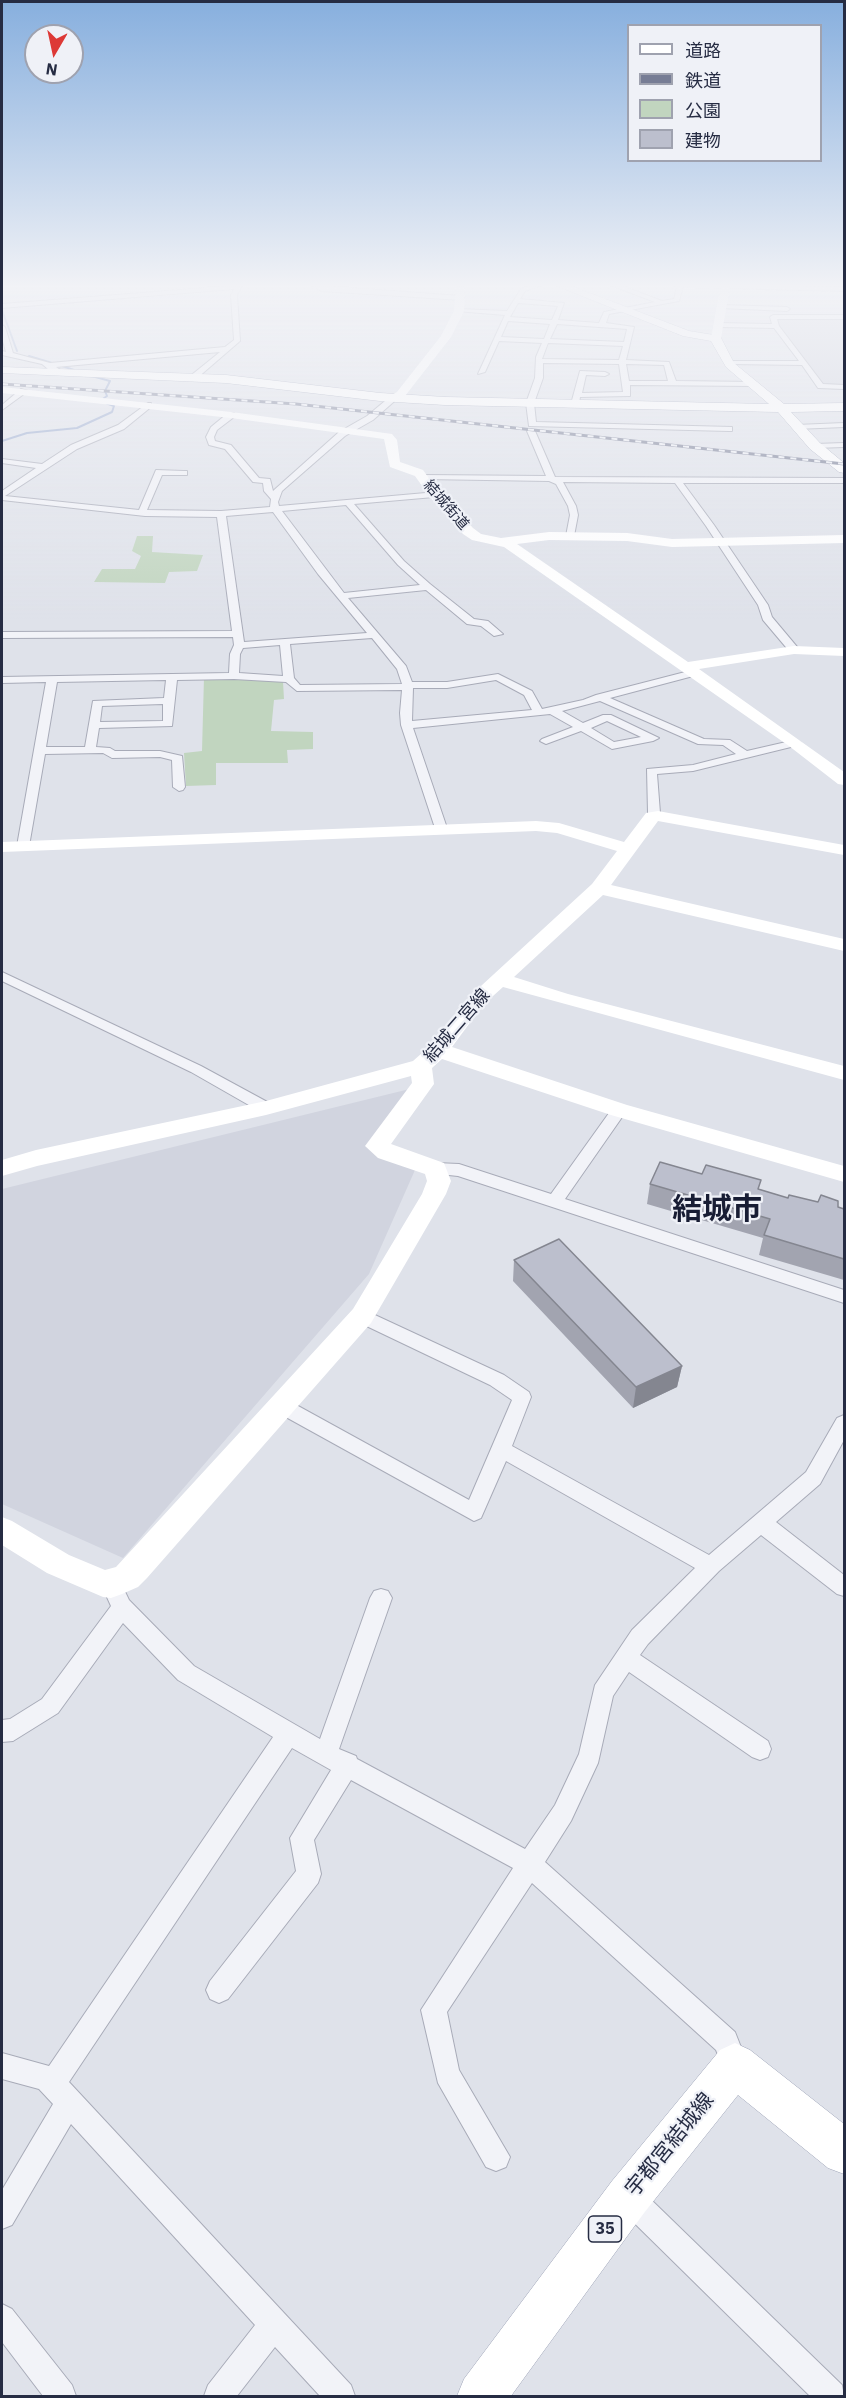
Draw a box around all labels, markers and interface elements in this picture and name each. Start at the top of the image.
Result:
north arrow [24,24,84,84]
legend [627,24,822,162]
text: 道路 [685,39,721,62]
text: N [44,59,59,81]
text: 鉄道 [685,69,721,92]
text: 公園 [685,99,721,122]
text: 建物 [685,129,721,152]
street label: 結城街道 [420,476,472,534]
street label: 結城二宮線 [419,985,495,1067]
district label: 結城市 [672,1192,762,1228]
street label: 宇都宮結城線 [621,2088,719,2202]
road number: 35 [588,2216,622,2242]

